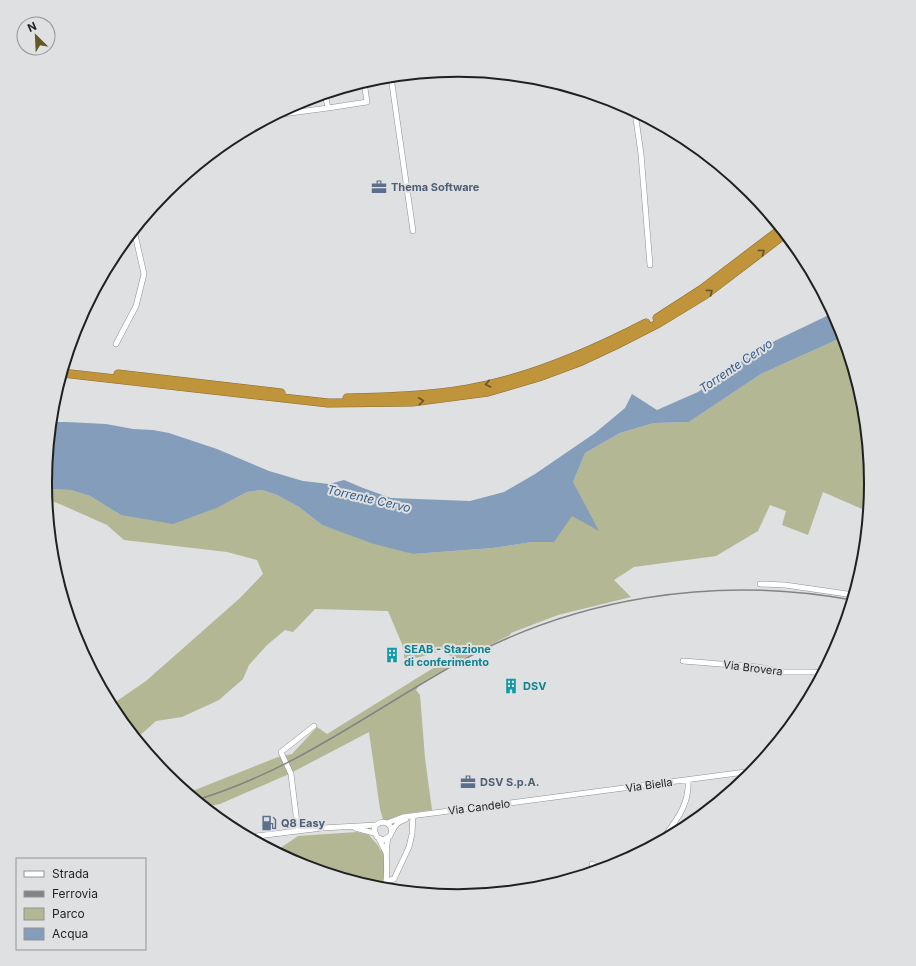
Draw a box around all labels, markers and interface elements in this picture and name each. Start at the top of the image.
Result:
north arrow [16,16,56,56]
text: N [25,19,39,35]
office icon: Thema Software [370,178,388,196]
place label: Thema Software [391,180,480,194]
one-way arrow [758,249,765,256]
one-way arrow [705,289,712,296]
water label: Torrente Cervo [696,336,775,396]
one-way arrow [485,380,491,388]
one-way arrow [418,397,424,406]
water label: Torrente Cervo [326,482,412,515]
place label: SEAB - Stazione di conferimento [404,642,491,669]
building icon: SEAB - Stazione di conferimento [383,646,401,664]
street label: Via Brovera [722,657,784,679]
building icon: DSV [502,677,520,695]
place label: DSV [523,679,546,693]
office icon: DSV S.p.A. [459,773,477,791]
place label: DSV S.p.A. [480,775,539,789]
street label: Via Biella [625,775,673,795]
street label: Via Candelo [447,796,511,818]
fuel station icon: Q8 Easy [260,814,278,832]
place label: Q8 Easy [281,816,326,830]
legend [16,858,146,950]
text: Strada [52,866,89,881]
text: Ferrovia [52,886,98,901]
text: Parco [52,906,85,921]
text: Acqua [52,926,88,941]

